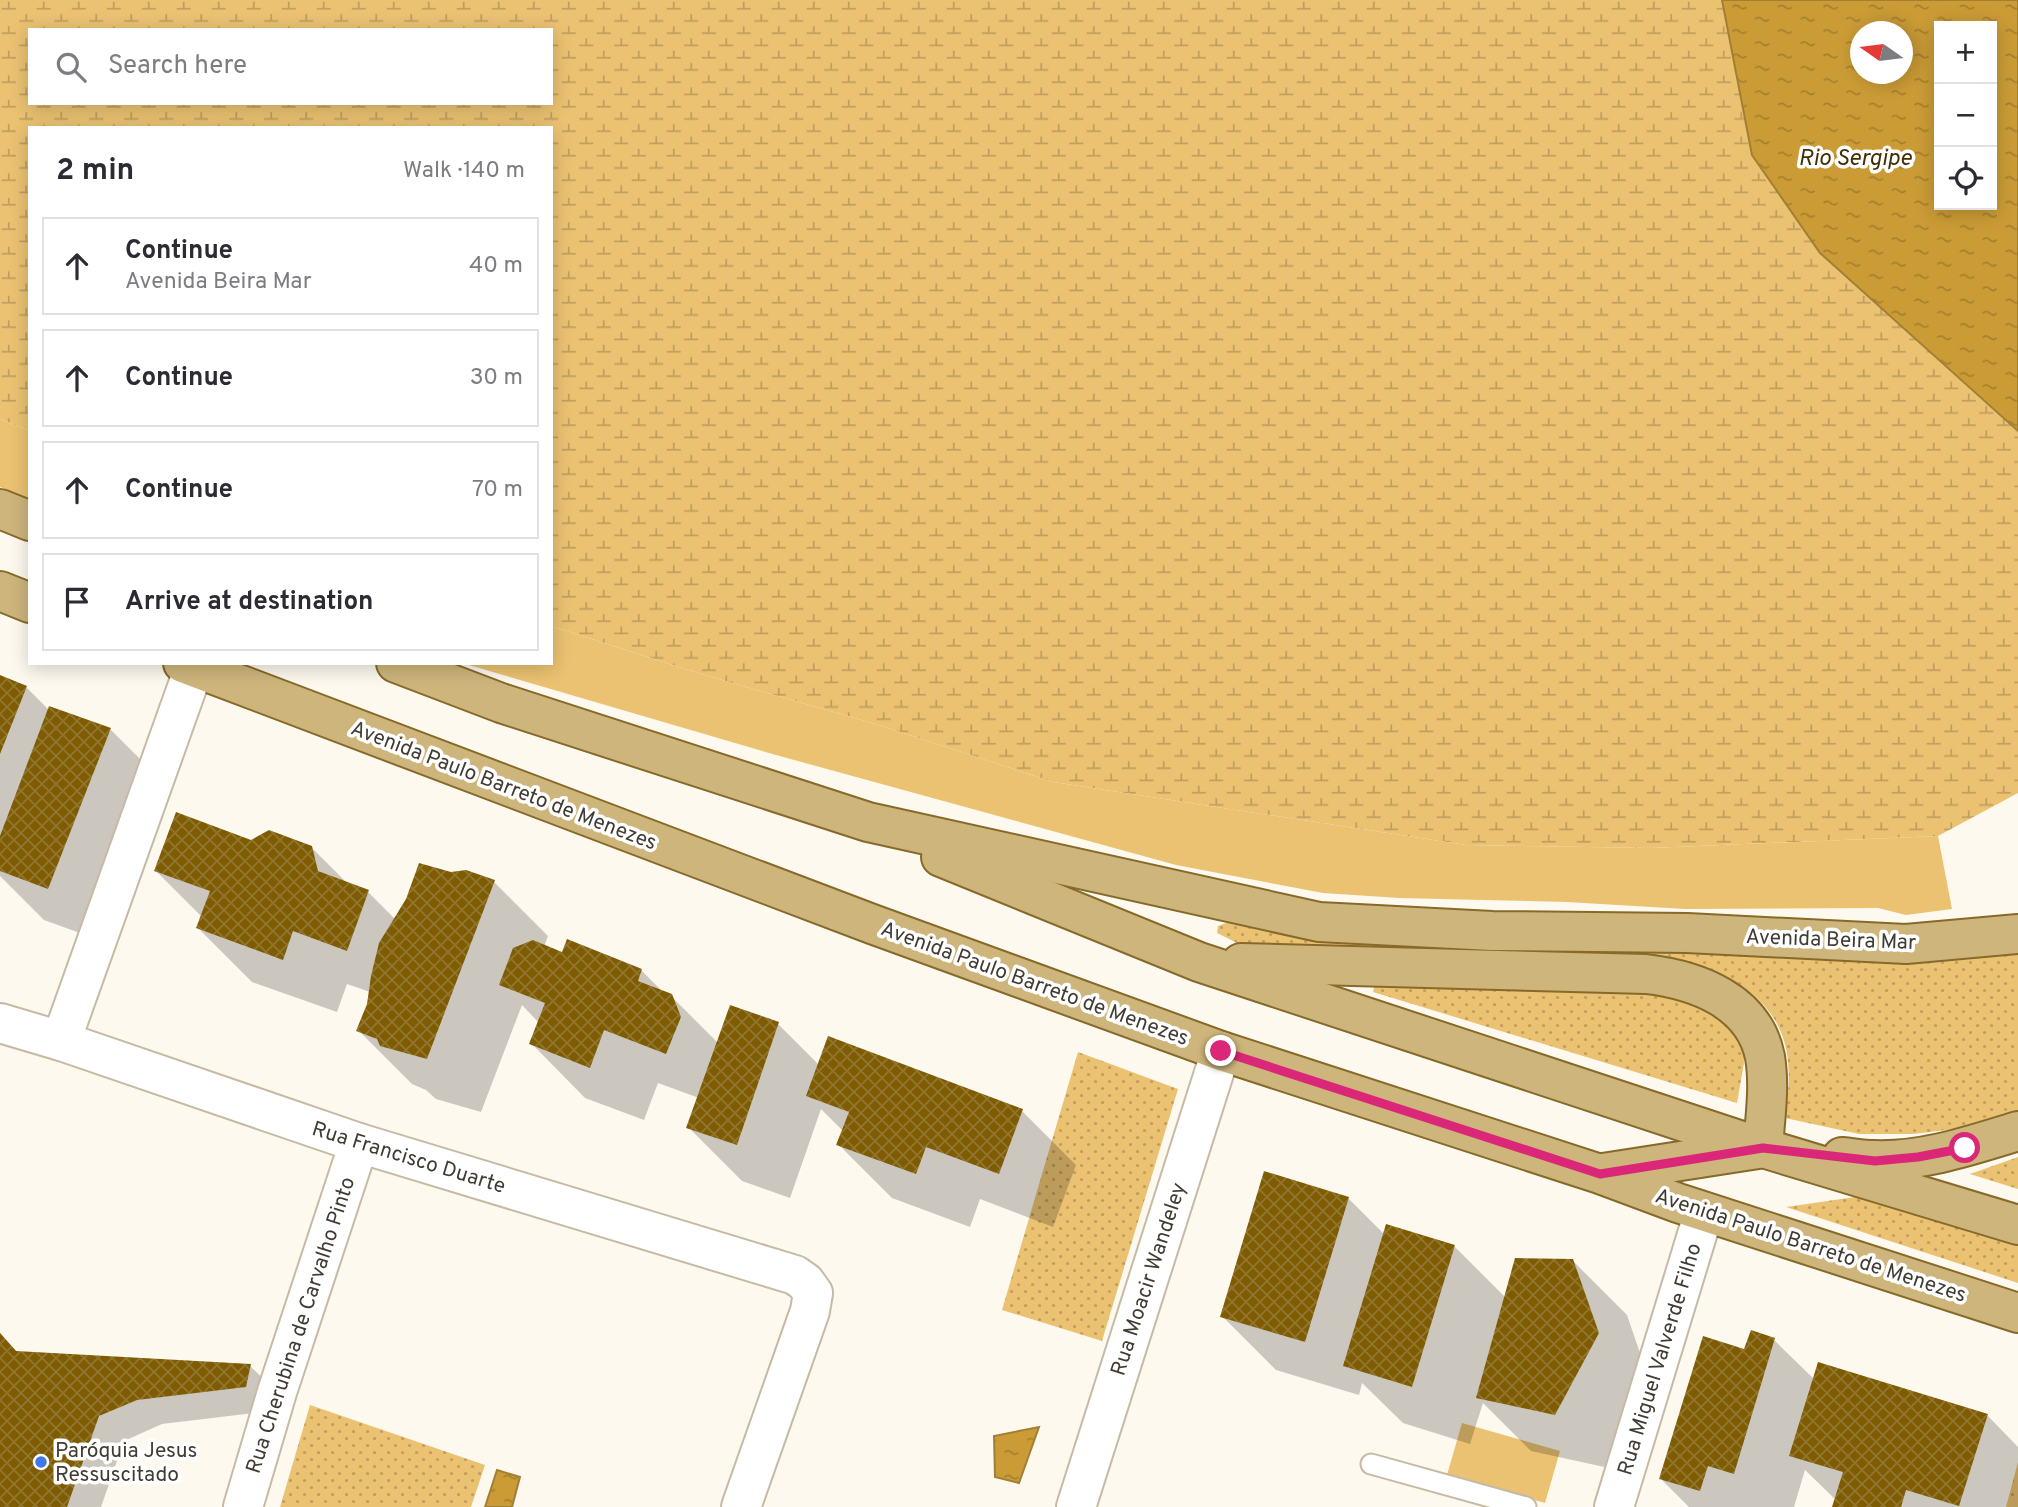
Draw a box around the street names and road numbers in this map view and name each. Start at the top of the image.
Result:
street label: Avenida Paulo Barreto de Menezes [347,715,660,857]
street label: Avenida Paulo Barreto de Menezes [877,916,1192,1053]
street label: Avenida Beira Mar [1745,924,1917,957]
street label: Rua Francisco Duarte [309,1116,509,1201]
street label: Rua Cherubina de Carvalho Pinto [241,1174,362,1477]
street label: Rua Moacir Wandeley [1105,1179,1193,1379]
street label: Avenida Paulo Barreto de Menezes [1652,1183,1970,1310]
street label: Rua Miguel Valverde Filho [1612,1240,1709,1479]

